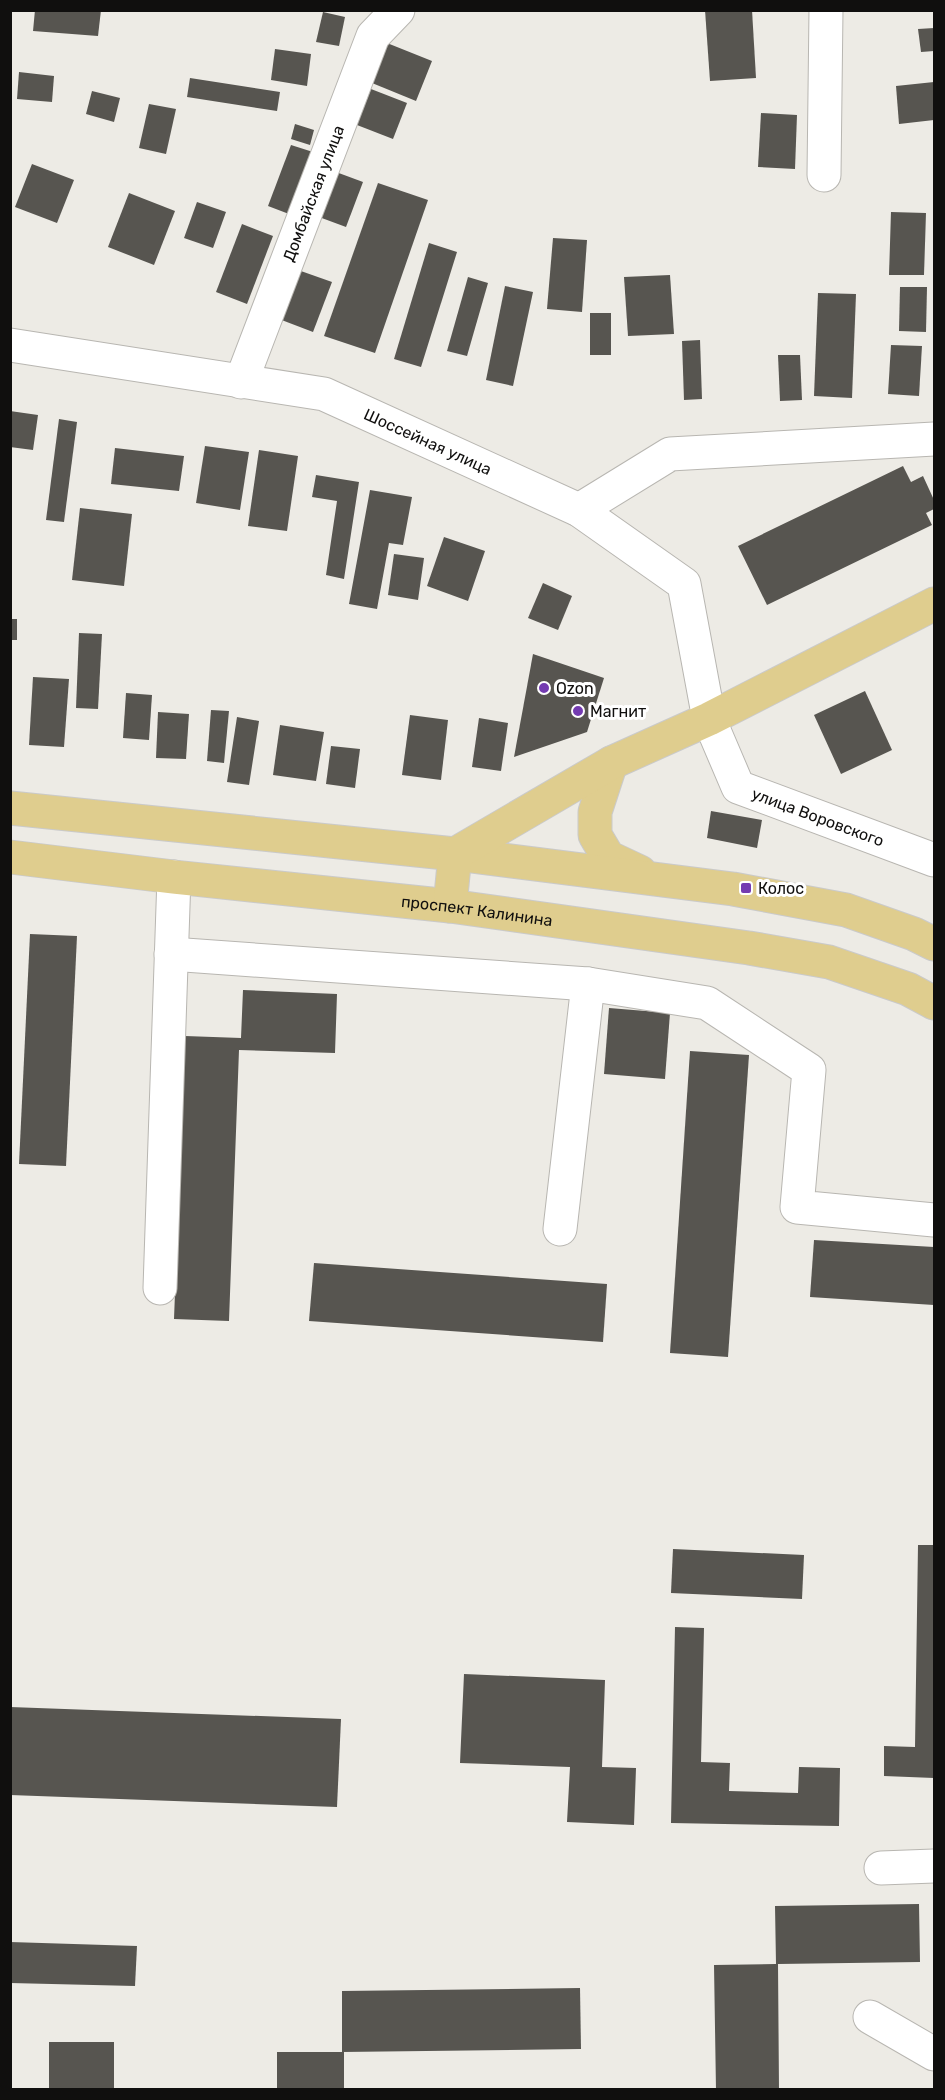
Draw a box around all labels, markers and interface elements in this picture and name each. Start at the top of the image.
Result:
street label: Домбайская улица [278,122,348,264]
street label: Шоссейная улица [361,404,495,479]
place label: Ozon [556,679,594,698]
marker: Ozon [537,681,551,695]
place label: Магнит [590,702,646,721]
marker: Магнит [571,704,585,718]
street label: улица Воровского [749,784,887,850]
place label: Колос [758,879,804,898]
marker: Колос [739,881,753,895]
street label: проспект Калинина [400,891,554,930]

